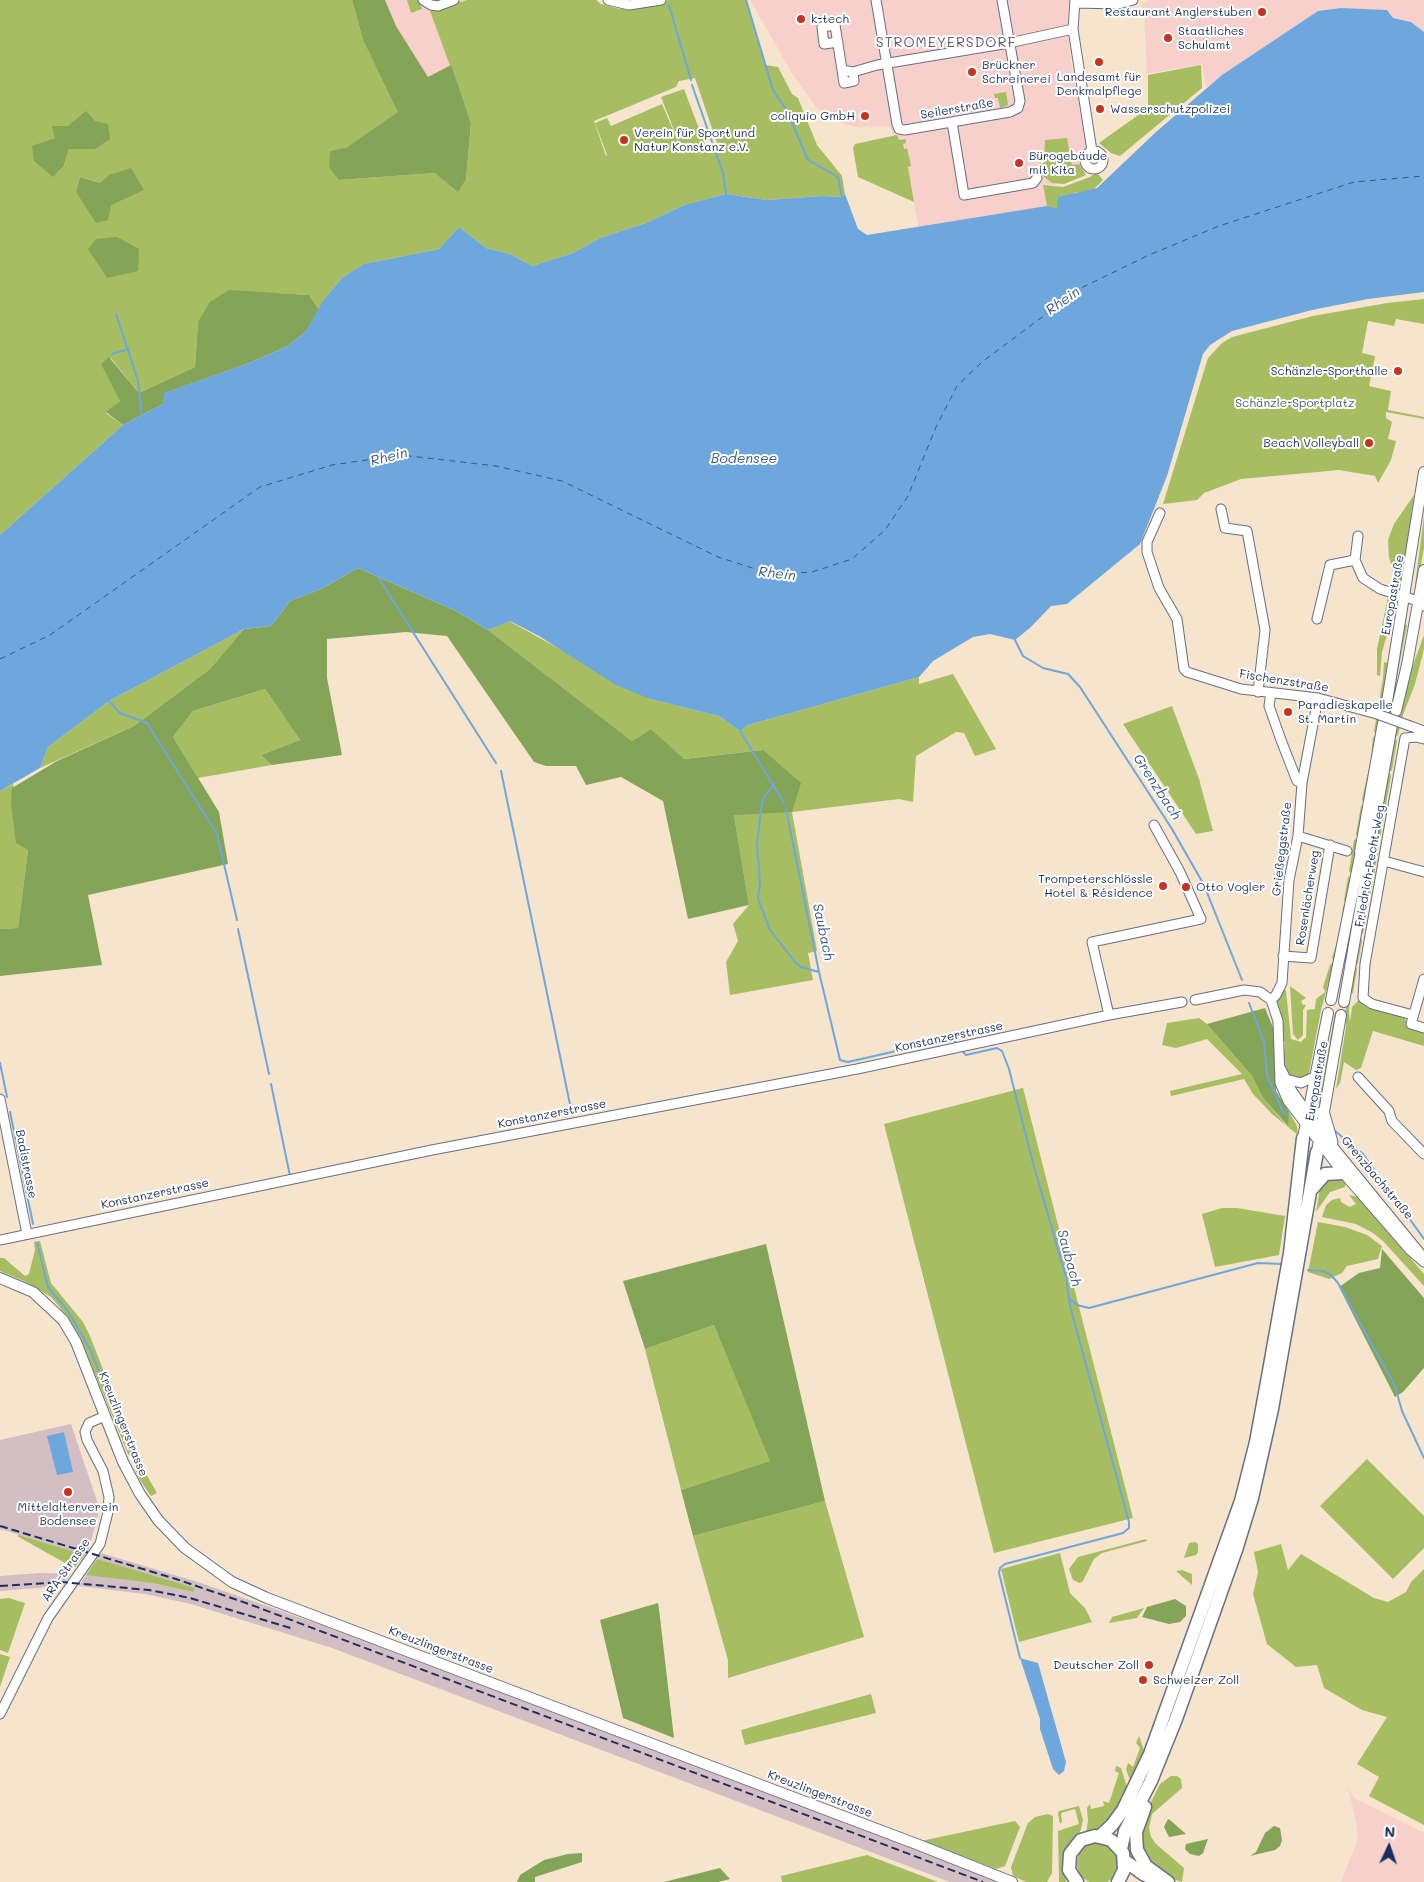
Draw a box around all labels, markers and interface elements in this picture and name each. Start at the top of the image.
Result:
place label: Restaurant Anglerstuben [1105,5,1252,19]
marker: Restaurant Anglerstuben [1256,6,1268,18]
place label: k-tech [811,12,849,26]
marker: k-tech [795,13,807,25]
place label: Staatliches Schulamt [1178,24,1244,52]
marker: Staatliches Schulamt [1162,32,1174,44]
district label: STROMEYERSDORF [874,35,1018,51]
marker: Landesamt für Denkmalpflege [1093,56,1105,68]
place label: Brückner Schreinerei [982,58,1051,86]
marker: Brückner Schreinerei [966,66,978,78]
place label: Landesamt für Denkmalpflege [1056,70,1142,98]
street label: Seilerstraße [919,95,995,123]
place label: Wasserschutzpolizei [1110,102,1230,116]
marker: Wasserschutzpolizei [1094,103,1106,115]
place label: coliquio GmbH [771,109,855,123]
marker: coliquio GmbH [859,110,871,122]
place label: Verein für Sport und Natur Konstanz e.V. [634,126,755,154]
marker: Verein für Sport und Natur Konstanz e.V. [618,134,630,146]
place label: Bürogebäude mit Kita [1029,149,1107,177]
marker: Bürogebäude mit Kita [1013,157,1025,169]
water label: Rhein [1043,283,1083,319]
place label: Schänzle-Sporthalle [1271,364,1388,378]
marker: Schänzle-Sporthalle [1392,365,1404,377]
park label: Schänzle-Sportplatz [1235,396,1355,410]
place label: Beach Volleyball [1263,436,1359,450]
marker: Beach Volleyball [1363,437,1375,449]
water label: Rhein [369,444,409,470]
water label: Bodensee [711,451,777,467]
street label: Europastraße [1379,554,1407,636]
water label: Rhein [757,563,797,585]
street label: Fischenzstraße [1238,667,1330,695]
place label: Paradieskapelle St. Martin [1298,698,1393,726]
marker: Paradieskapelle St. Martin [1282,706,1294,718]
water label: Grenzbach [1129,751,1185,823]
street label: Grießeggstraße [1269,801,1295,897]
street label: Friedrich-Pecht-Weg [1352,804,1388,928]
street label: Rosenlächerweg [1293,849,1323,947]
place label: Trompeterschlössle Hotel & Résidence [1038,872,1153,900]
marker: Trompeterschlössle Hotel & Résidence [1157,880,1169,892]
place label: Otto Vogler [1196,880,1265,894]
marker: Otto Vogler [1180,881,1192,893]
water label: Saubach [809,902,837,962]
street label: Konstanzerstrasse [894,1019,1004,1055]
street label: Europastraße [1303,1040,1331,1122]
street label: Konstanzerstrasse [497,1096,607,1132]
street label: Badistrasse [12,1128,40,1200]
street label: Grenzbachstraße [1338,1133,1416,1223]
street label: Konstanzerstrasse [100,1176,210,1212]
water label: Saubach [1053,1228,1085,1288]
street label: Kreuzlingerstrasse [95,1370,151,1478]
marker: Mittelalterverein Bodensee [62,1486,74,1498]
place label: Mittelalterverein Bodensee [17,1500,119,1528]
street label: ARA-Strasse [39,1536,93,1604]
street label: Kreuzlingerstrasse [386,1623,496,1677]
place label: Deutscher Zoll [1053,1658,1139,1672]
marker: Deutscher Zoll [1143,1659,1155,1671]
place label: Schweizer Zoll [1153,1673,1239,1687]
marker: Schweizer Zoll [1137,1674,1149,1686]
street label: Kreuzlingerstrasse [765,1767,875,1821]
north arrow [1364,1822,1414,1872]
text: N [1384,1822,1396,1841]

